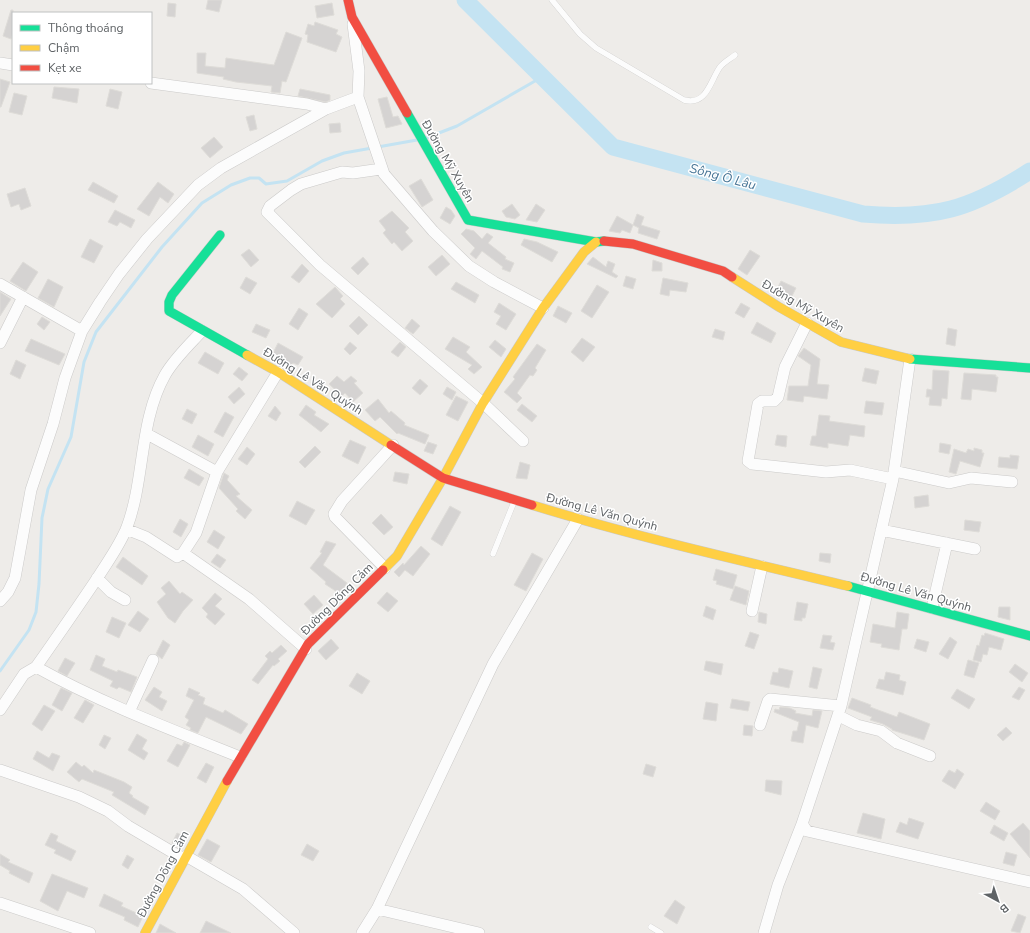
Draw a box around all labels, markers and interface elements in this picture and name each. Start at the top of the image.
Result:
legend [12,12,152,84]
text: Thông thoáng [48,20,124,36]
text: Chậm [48,40,80,56]
text: Kẹt xe [48,60,82,76]
street label: Đường Mỹ Xuyên [417,116,478,205]
water label: Sông Ô Lâu [688,158,758,194]
street label: Đường Mỹ Xuyên [758,275,847,336]
street label: Đường Lê Văn Quýnh [259,343,366,418]
street label: Đường Lê Văn Quýnh [544,489,659,535]
street label: Đường Dõng Cảm [297,559,377,639]
street label: Đường Lê Văn Quýnh [858,568,973,616]
street label: Đường Dõng Cảm [133,828,193,921]
north arrow [978,881,1018,921]
text: B [996,900,1012,916]

